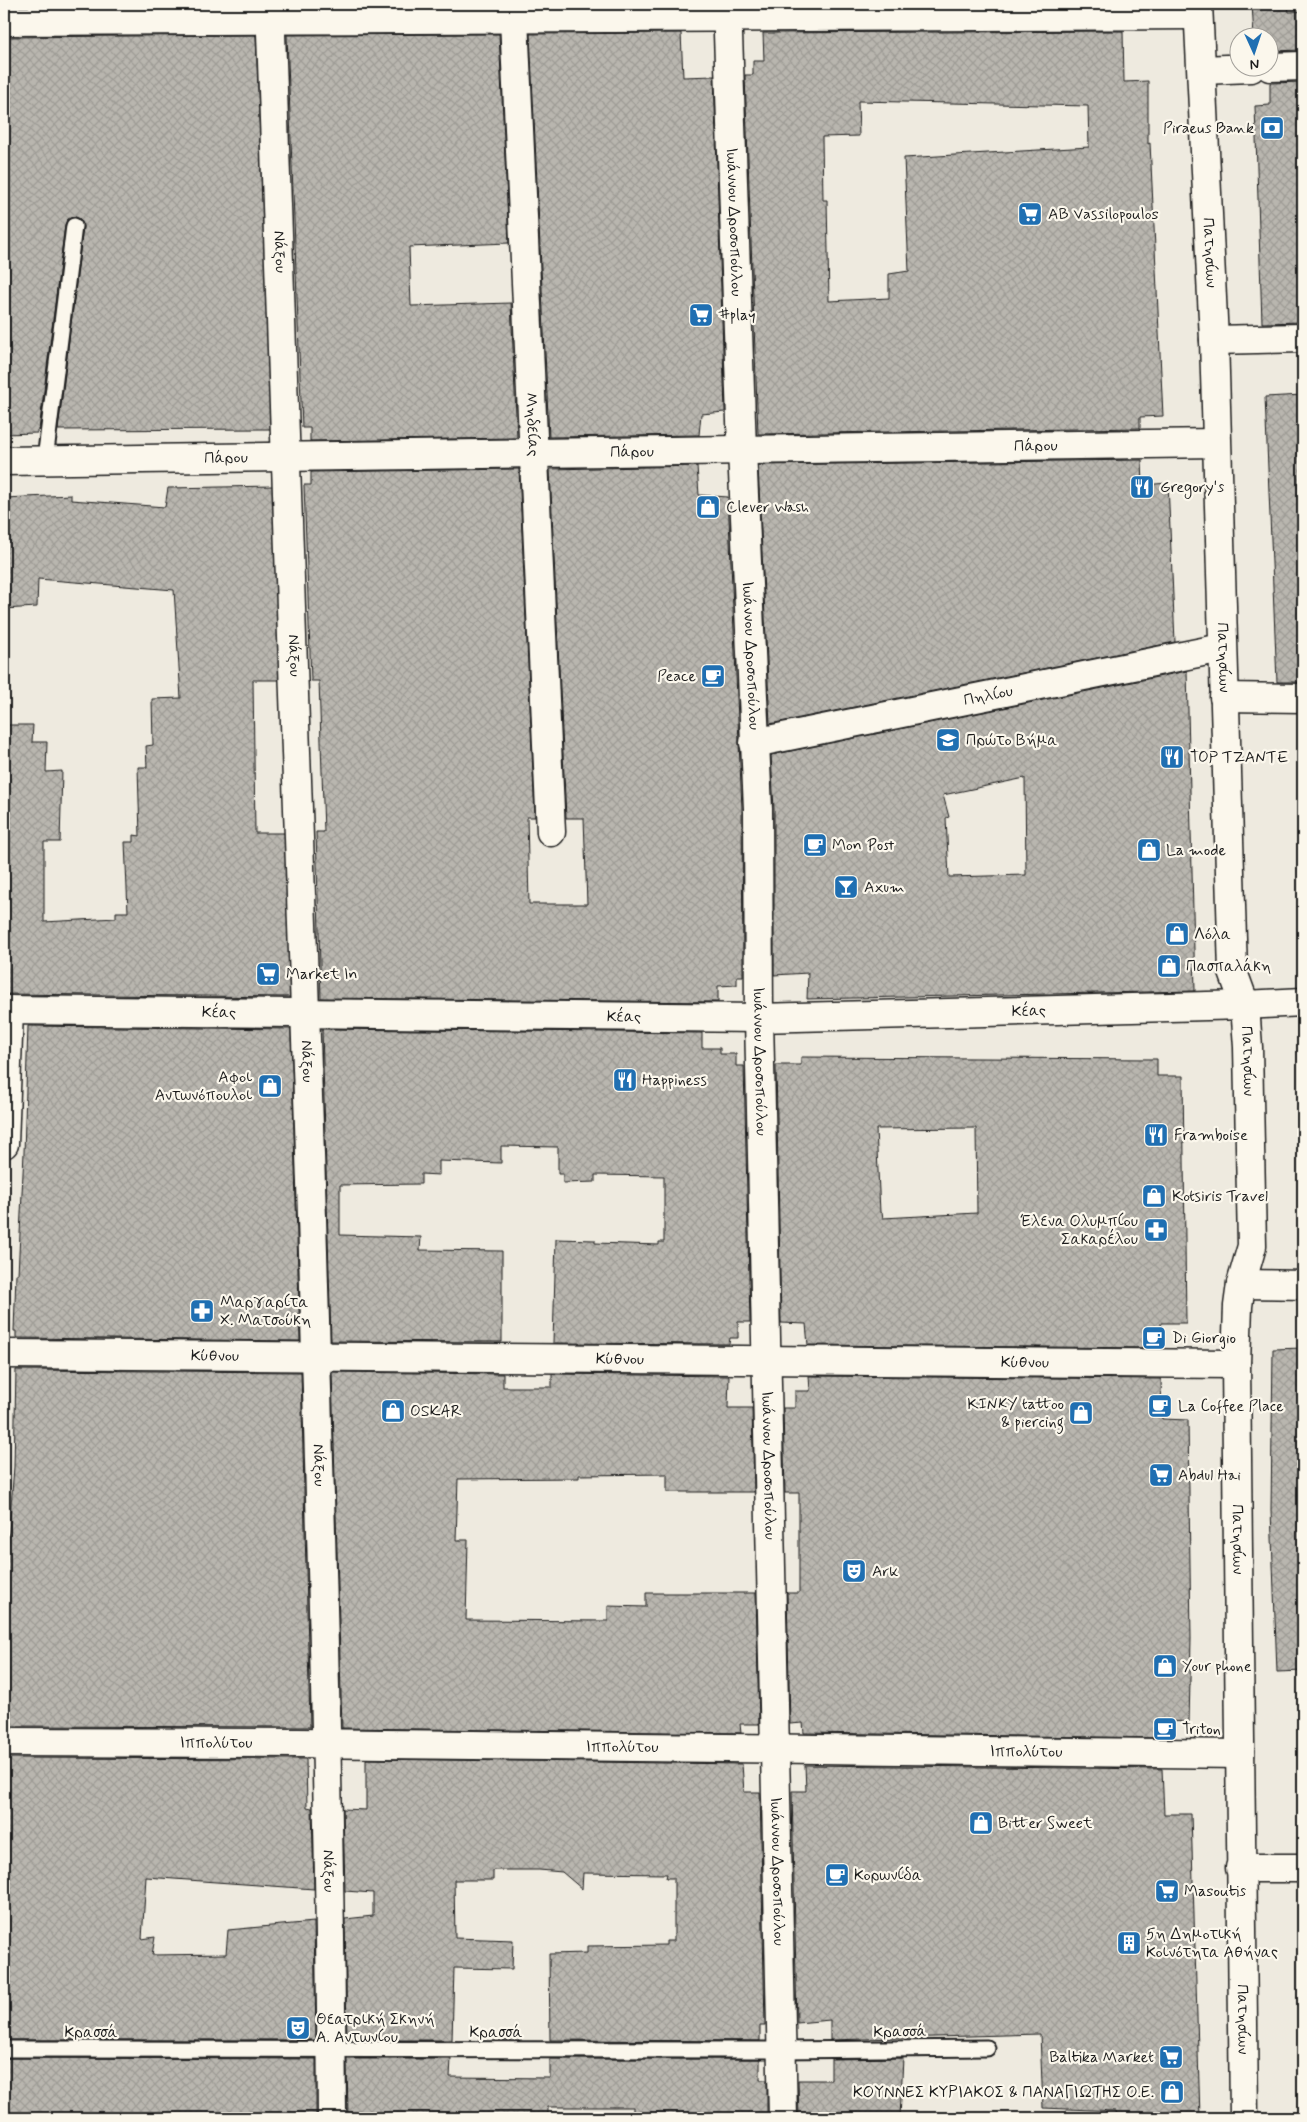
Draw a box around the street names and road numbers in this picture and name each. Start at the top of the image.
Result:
street label: Ιωάννου Δροσοπούλου [721,147,747,297]
street label: Πατησίων [1198,217,1222,288]
street label: Νάξου [269,230,291,273]
street label: Μηδείας [521,392,544,457]
street label: Πάρου [1014,435,1058,456]
street label: Πάρου [610,441,654,462]
street label: Πάρου [204,447,248,469]
street label: Ιωάννου Δροσοπούλου [737,581,765,731]
street label: Πατησίων [1212,622,1235,693]
street label: Νάξου [283,634,306,677]
street label: Πηλίου [962,680,1015,711]
street label: Ιωάννου Δροσοπούλου [748,987,772,1136]
street label: Κέας [1011,999,1046,1022]
street label: Κέας [202,1001,236,1023]
street label: Κέας [607,1005,641,1027]
street label: Πατησίων [1236,1025,1259,1096]
street label: Νάξου [296,1040,318,1083]
street label: Κύθνου [191,1345,239,1366]
street label: Κύθνου [596,1348,644,1370]
street label: Κύθνου [1001,1352,1049,1373]
street label: Ιωάννου Δροσοπούλου [757,1390,781,1540]
street label: Νάξου [308,1444,330,1487]
street label: Πατησίων [1227,1504,1249,1575]
street label: Ιππολύτου [180,1732,252,1753]
street label: Ιππολύτου [585,1736,659,1758]
street label: Ιππολύτου [989,1741,1063,1762]
street label: Ιωάννου Δροσοπούλου [765,1796,790,1946]
street label: Νάξου [318,1850,340,1893]
street label: Πατησίων [1232,1984,1254,2054]
street label: Κρασσά [873,2021,927,2043]
street label: Κρασσά [65,2022,117,2043]
street label: Κρασσά [470,2022,522,2043]

